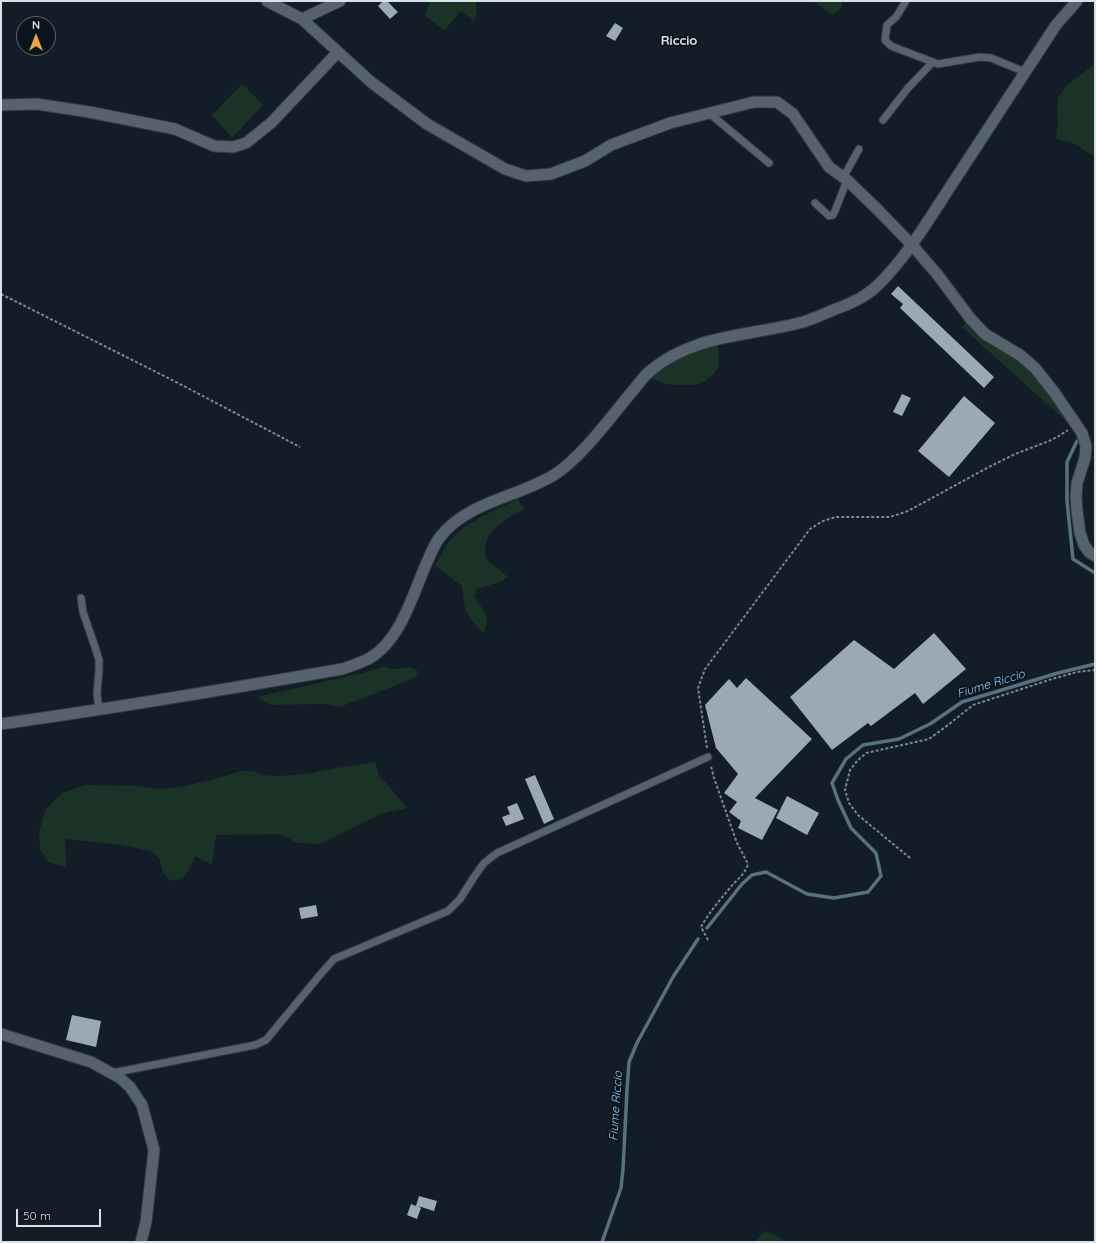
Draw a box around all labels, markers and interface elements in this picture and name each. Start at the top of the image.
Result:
north arrow [16,16,56,56]
text: N [32,18,40,32]
district label: Riccio [661,33,697,49]
water label: Fiume Riccio [955,667,1027,701]
water label: Fiume Riccio [606,1071,626,1141]
scale bar [18,1201,103,1227]
text: 50 m [23,1208,51,1223]

